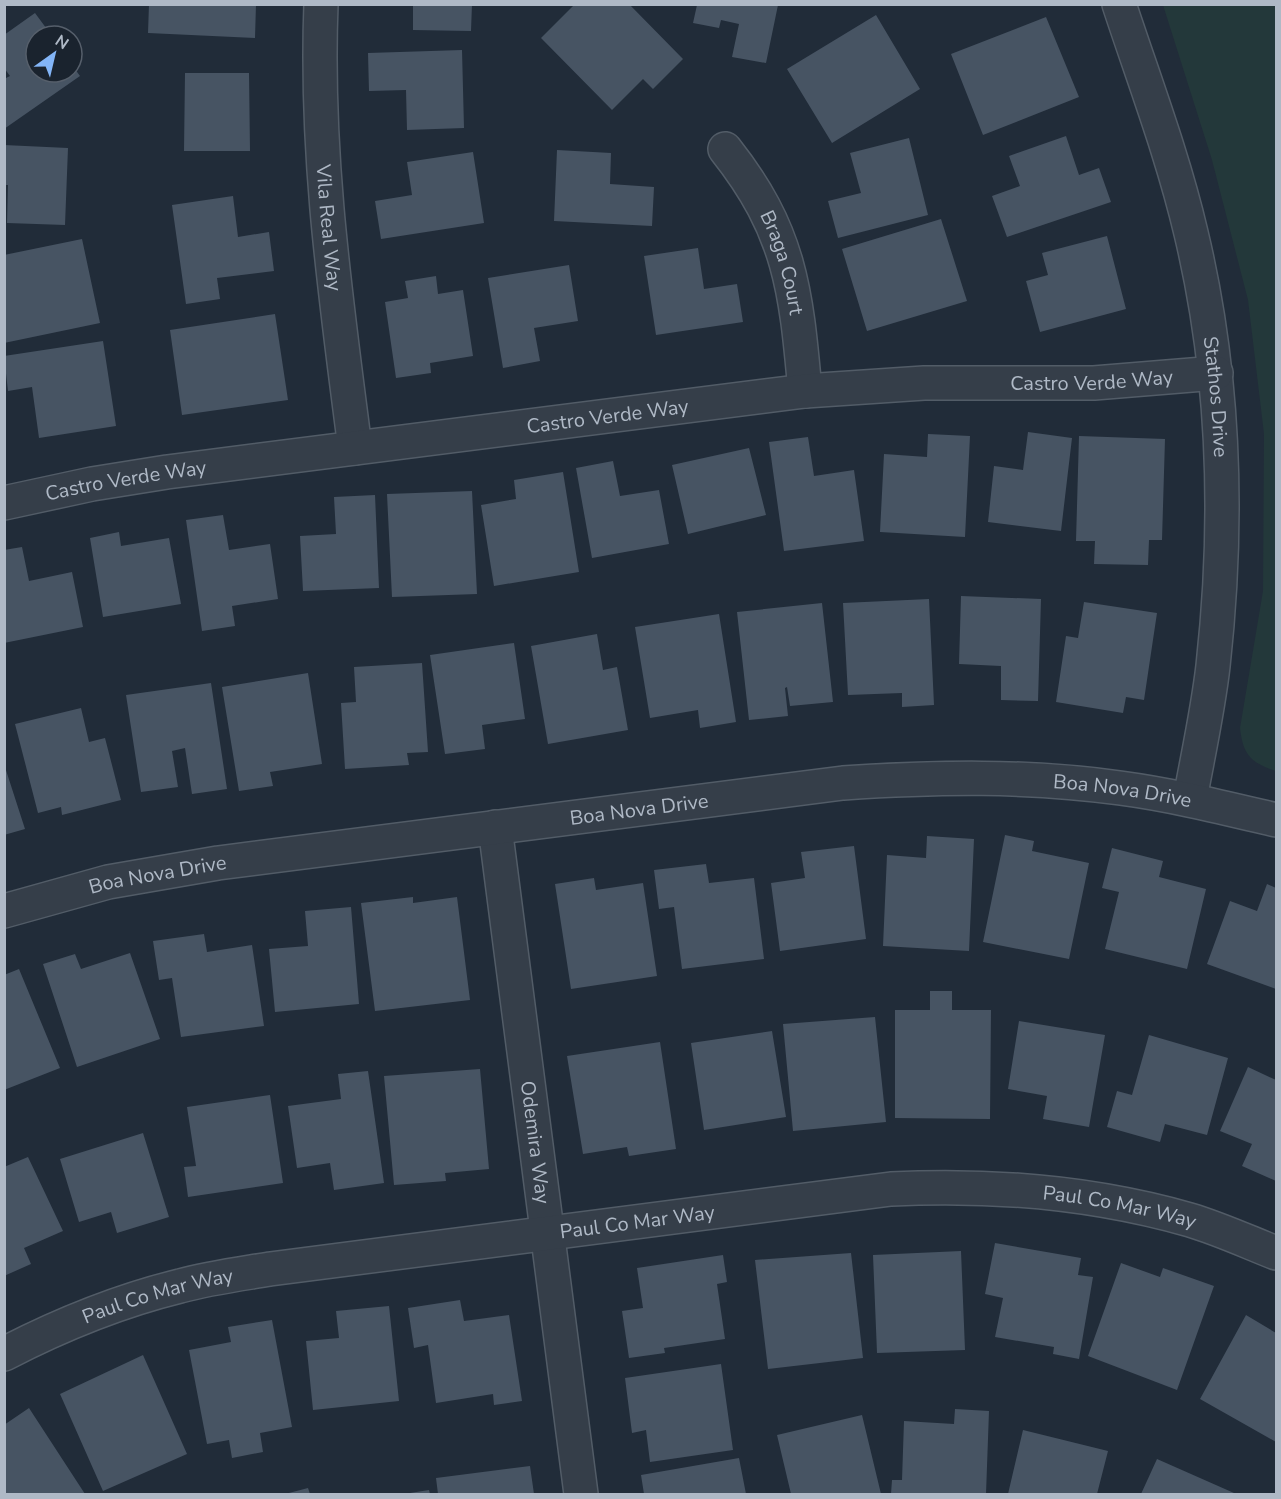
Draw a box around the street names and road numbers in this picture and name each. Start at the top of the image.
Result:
street label: Vila Real Way [310,162,349,293]
street label: Braga Court [754,206,810,318]
street label: Stathos Drive [1197,334,1235,458]
street label: Castro Verde Way [1010,363,1175,397]
street label: Castro Verde Way [525,392,691,440]
street label: Castro Verde Way [43,454,209,507]
street label: Boa Nova Drive [1052,768,1194,814]
street label: Boa Nova Drive [568,787,710,831]
street label: Boa Nova Drive [85,849,228,900]
street label: Odemira Way [514,1079,557,1206]
street label: Paul Co Mar Way [1042,1179,1200,1235]
street label: Paul Co Mar Way [558,1198,717,1245]
street label: Paul Co Mar Way [78,1262,236,1330]

